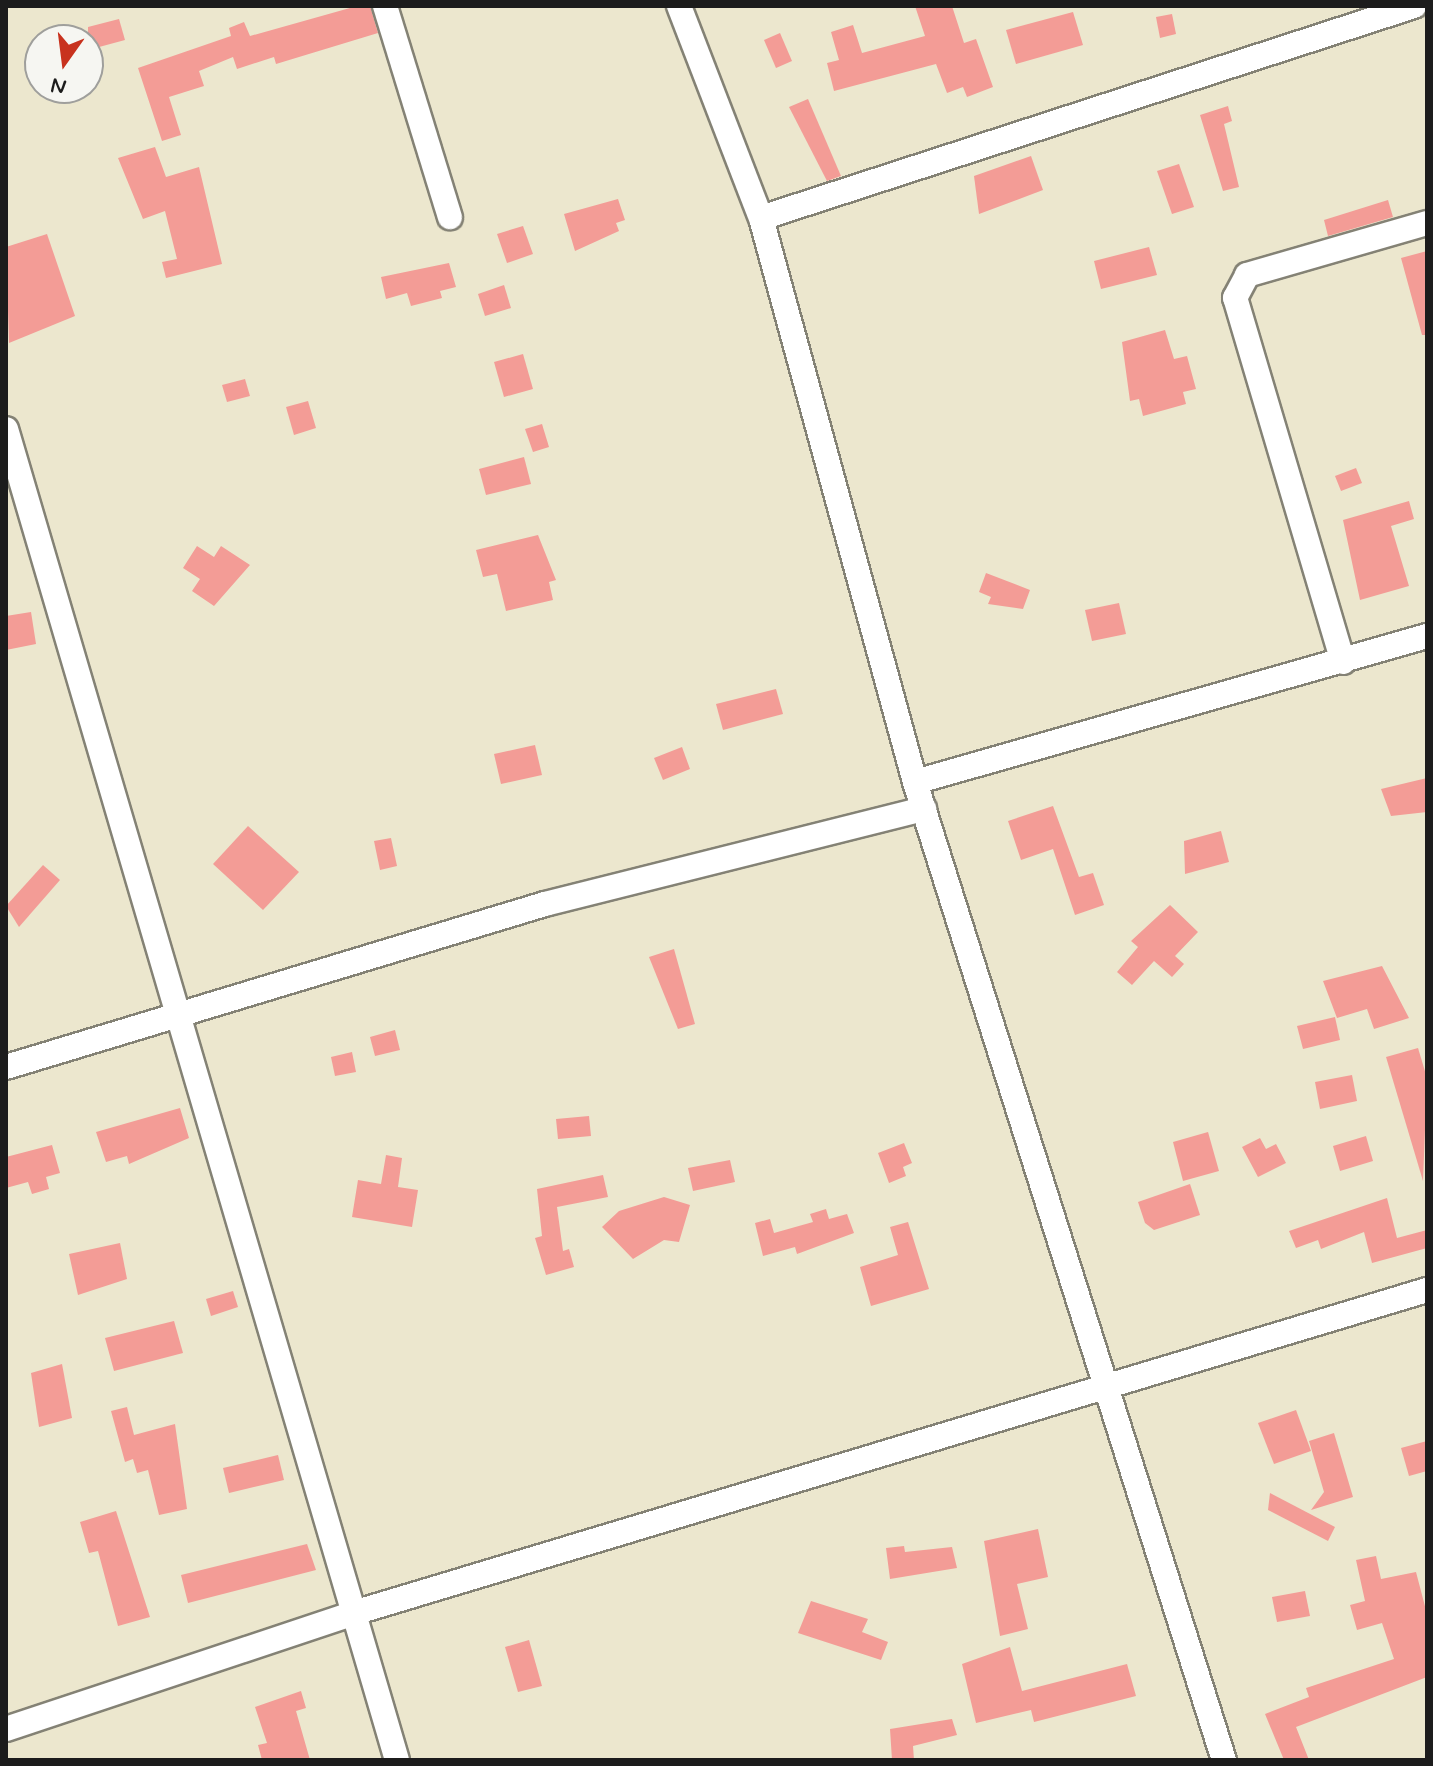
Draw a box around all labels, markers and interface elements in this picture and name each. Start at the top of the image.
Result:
north arrow [24,24,104,104]
text: N [48,70,69,101]

